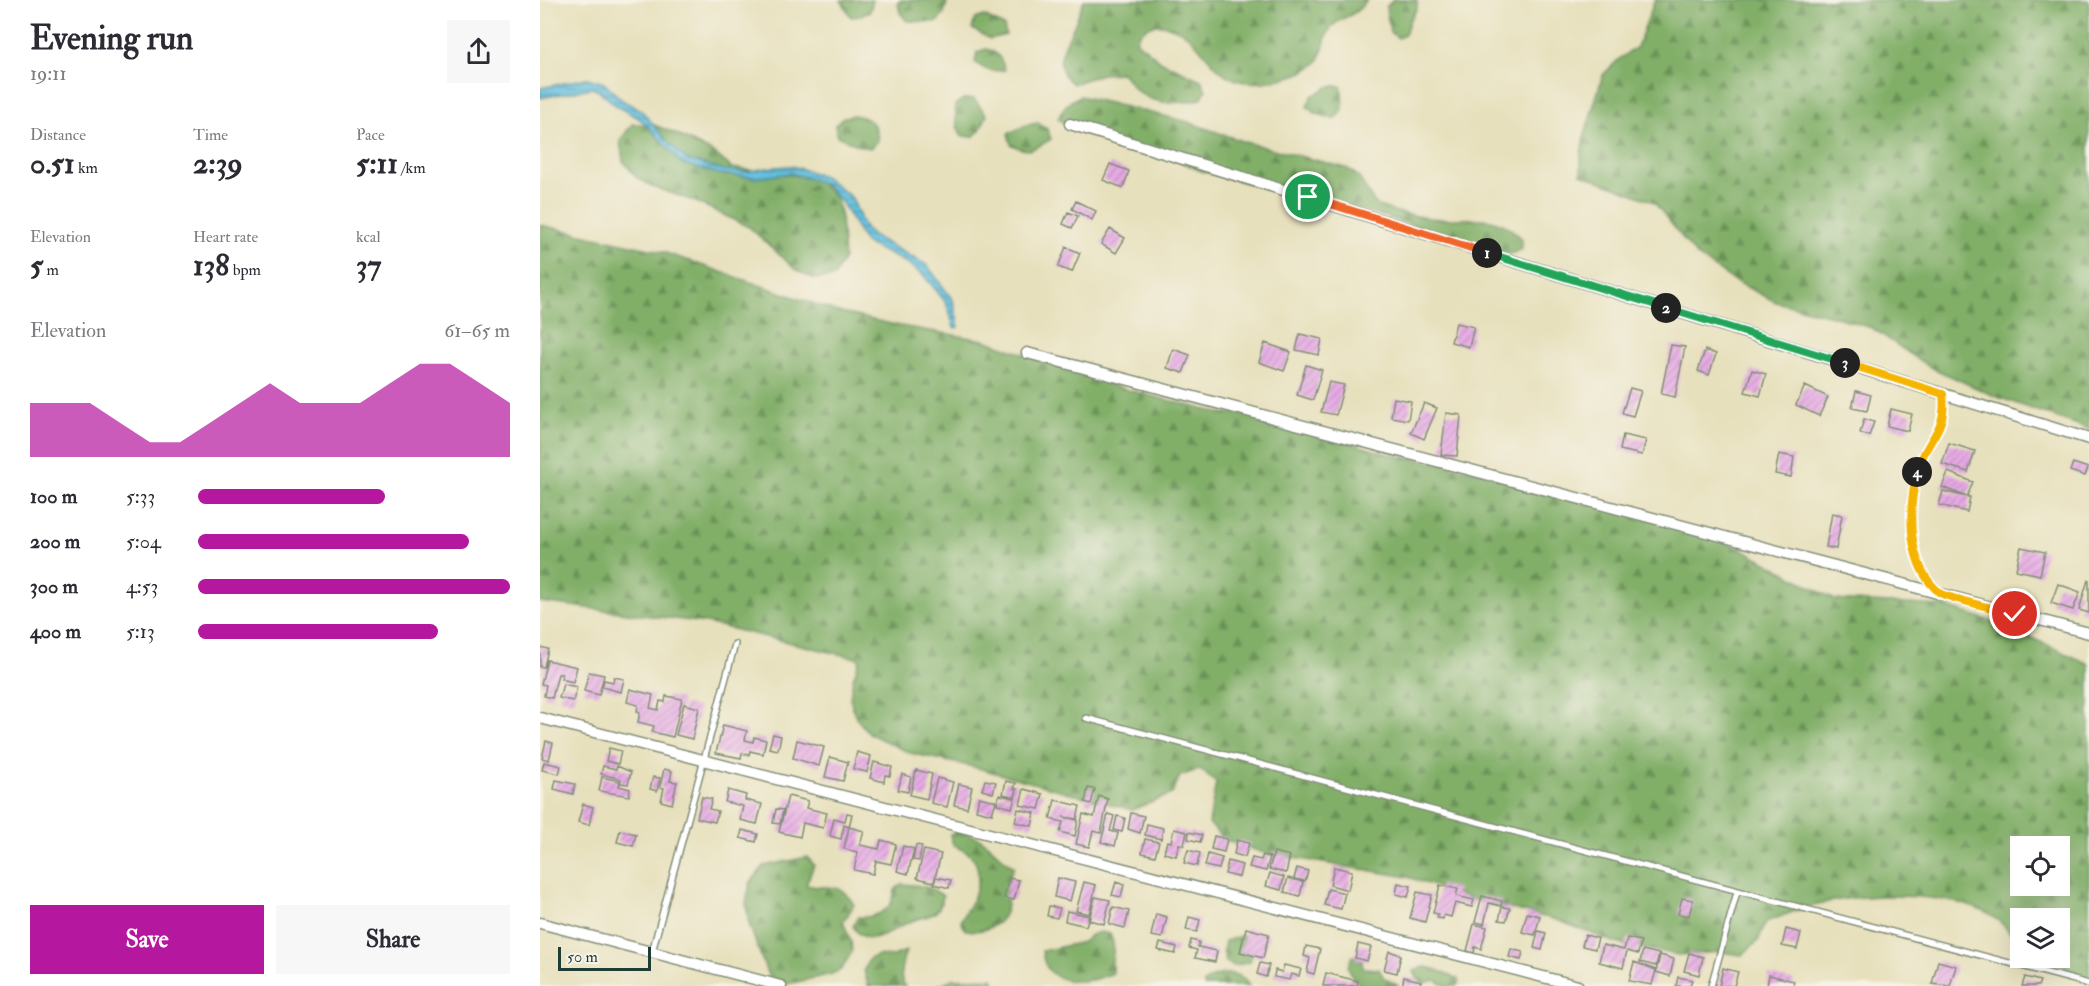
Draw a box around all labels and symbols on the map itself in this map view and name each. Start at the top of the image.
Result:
pin [1282,171,1333,222]
pin: 1 [1472,238,1502,268]
pin: 2 [1651,293,1681,323]
pin: 3 [1830,348,1860,378]
pin: 4 [1902,457,1932,487]
pin [1989,588,2040,639]
scale bar [558,944,651,972]

